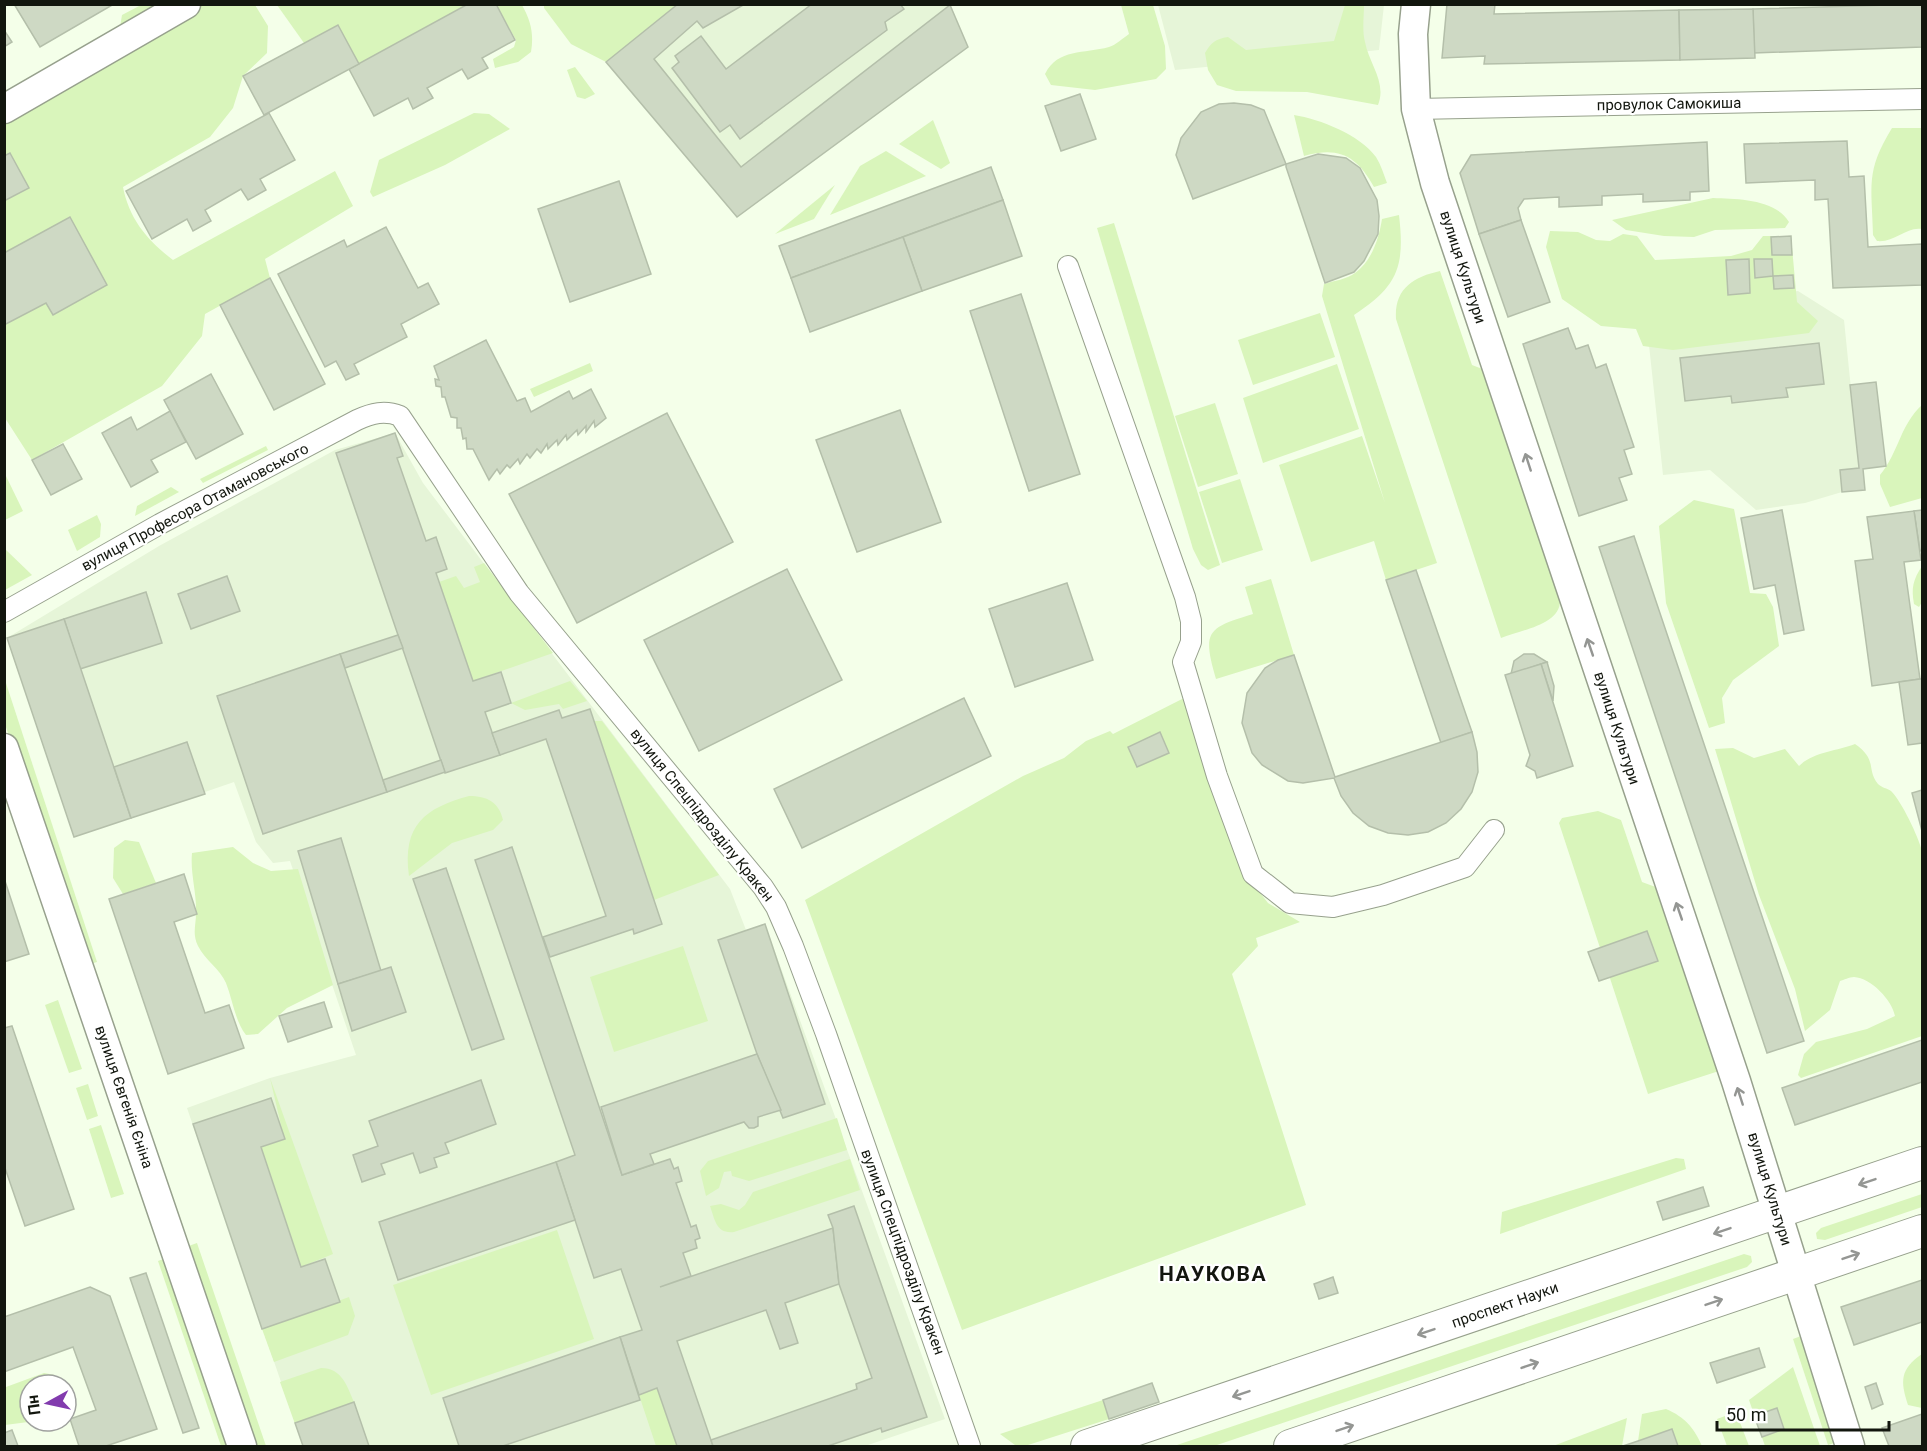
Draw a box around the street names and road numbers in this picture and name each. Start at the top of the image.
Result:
street label: провулок Самокиша [1597,94,1741,114]
street label: вулиця Культури [1436,208,1490,326]
street label: вулиця Професора Отамановського [78,439,312,575]
street label: вулиця Культури [1590,669,1644,787]
street label: вулиця Спецпідрозділу Кракен [627,725,777,905]
street label: вулиця Євгенія Єніна [91,1023,157,1171]
street label: вулиця Культури [1744,1130,1796,1248]
street label: вулиця Спецпідрозділу Кракен [857,1147,949,1357]
street label: проспект Науки [1449,1278,1561,1332]

